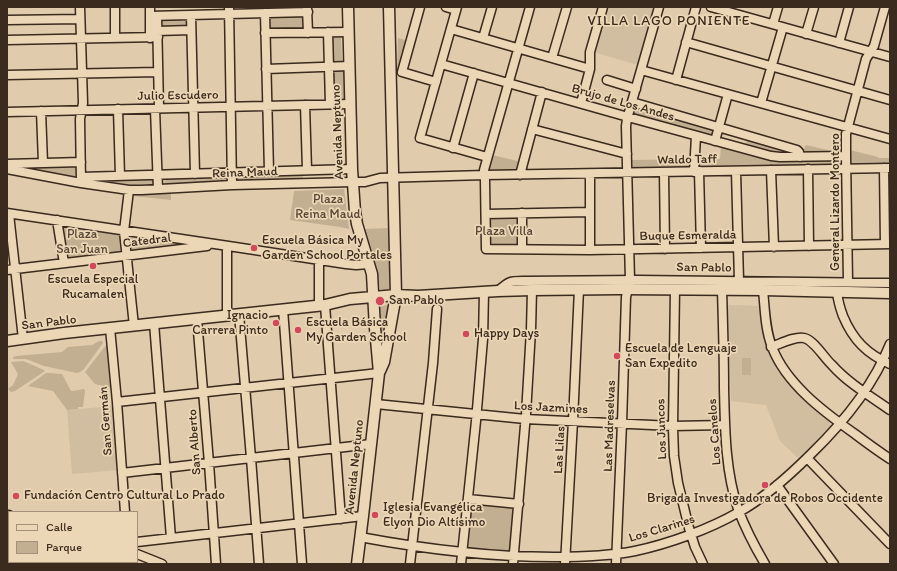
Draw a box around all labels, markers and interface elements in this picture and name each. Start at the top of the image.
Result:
district label: VILLA LAGO PONIENTE [588,13,750,29]
street label: Brujo de Los Andes [570,81,676,125]
street label: Avenida Neptuno [329,84,347,180]
street label: Julio Escudero [137,87,219,105]
street label: General Lizardo Montero [828,133,844,271]
street label: Waldo Taff [657,152,717,168]
street label: Reina Maud [212,164,278,182]
park label: Plaza Reina Maud [295,192,361,223]
park label: Plaza Villa [475,224,533,240]
park label: Plaza San Juan [56,227,108,258]
street label: Buque Esmeralda [639,227,737,245]
street label: Catedral [122,230,172,252]
place label: Escuela Básica My Garden School Portales [262,233,392,264]
marker: Escuela Básica My Garden School Portales [249,243,259,253]
street label: San Pablo [676,260,732,276]
marker: Escuela Especial Rucamalen [88,261,98,271]
place label: Escuela Especial Rucamalen [47,272,139,303]
place label: San Pablo [389,293,444,309]
marker: San Pablo [374,295,386,307]
place label: Ignacio Carrera Pinto [192,308,268,339]
street label: San Pablo [21,312,77,334]
place label: Escuela Básica My Garden School [306,315,407,346]
marker: Ignacio Carrera Pinto [271,318,281,328]
marker: Escuela Básica My Garden School [293,325,303,335]
place label: Happy Days [474,326,539,342]
marker: Happy Days [461,329,471,339]
place label: Escuela de Lenguaje San Expedito [625,341,737,372]
marker: Escuela de Lenguaje San Expedito [612,351,622,361]
street label: Las Madreselvas [601,380,619,472]
street label: San Germán [96,386,116,456]
street label: Los Jazmines [514,398,588,418]
street label: Los Juncos [653,398,671,460]
street label: Los Canelos [705,398,725,466]
street label: San Alberto [185,409,205,475]
street label: Avenida Neptuno [342,419,368,515]
street label: Las Lilas [551,426,569,474]
marker: Brigada Investigadora de Robos Occidente [760,480,770,490]
place label: Fundación Centro Cultural Lo Prado [24,488,225,504]
marker: Fundación Centro Cultural Lo Prado [11,491,21,501]
place label: Brigada Investigadora de Robos Occidente [647,491,883,507]
place label: Iglesia Evangélica Elyon Dio Altísimo [383,500,485,531]
marker: Iglesia Evangélica Elyon Dio Altísimo [370,510,380,520]
legend [8,511,138,563]
street label: Los Clarines [627,512,697,546]
text: Calle [46,520,72,534]
text: Parque [46,540,82,554]

